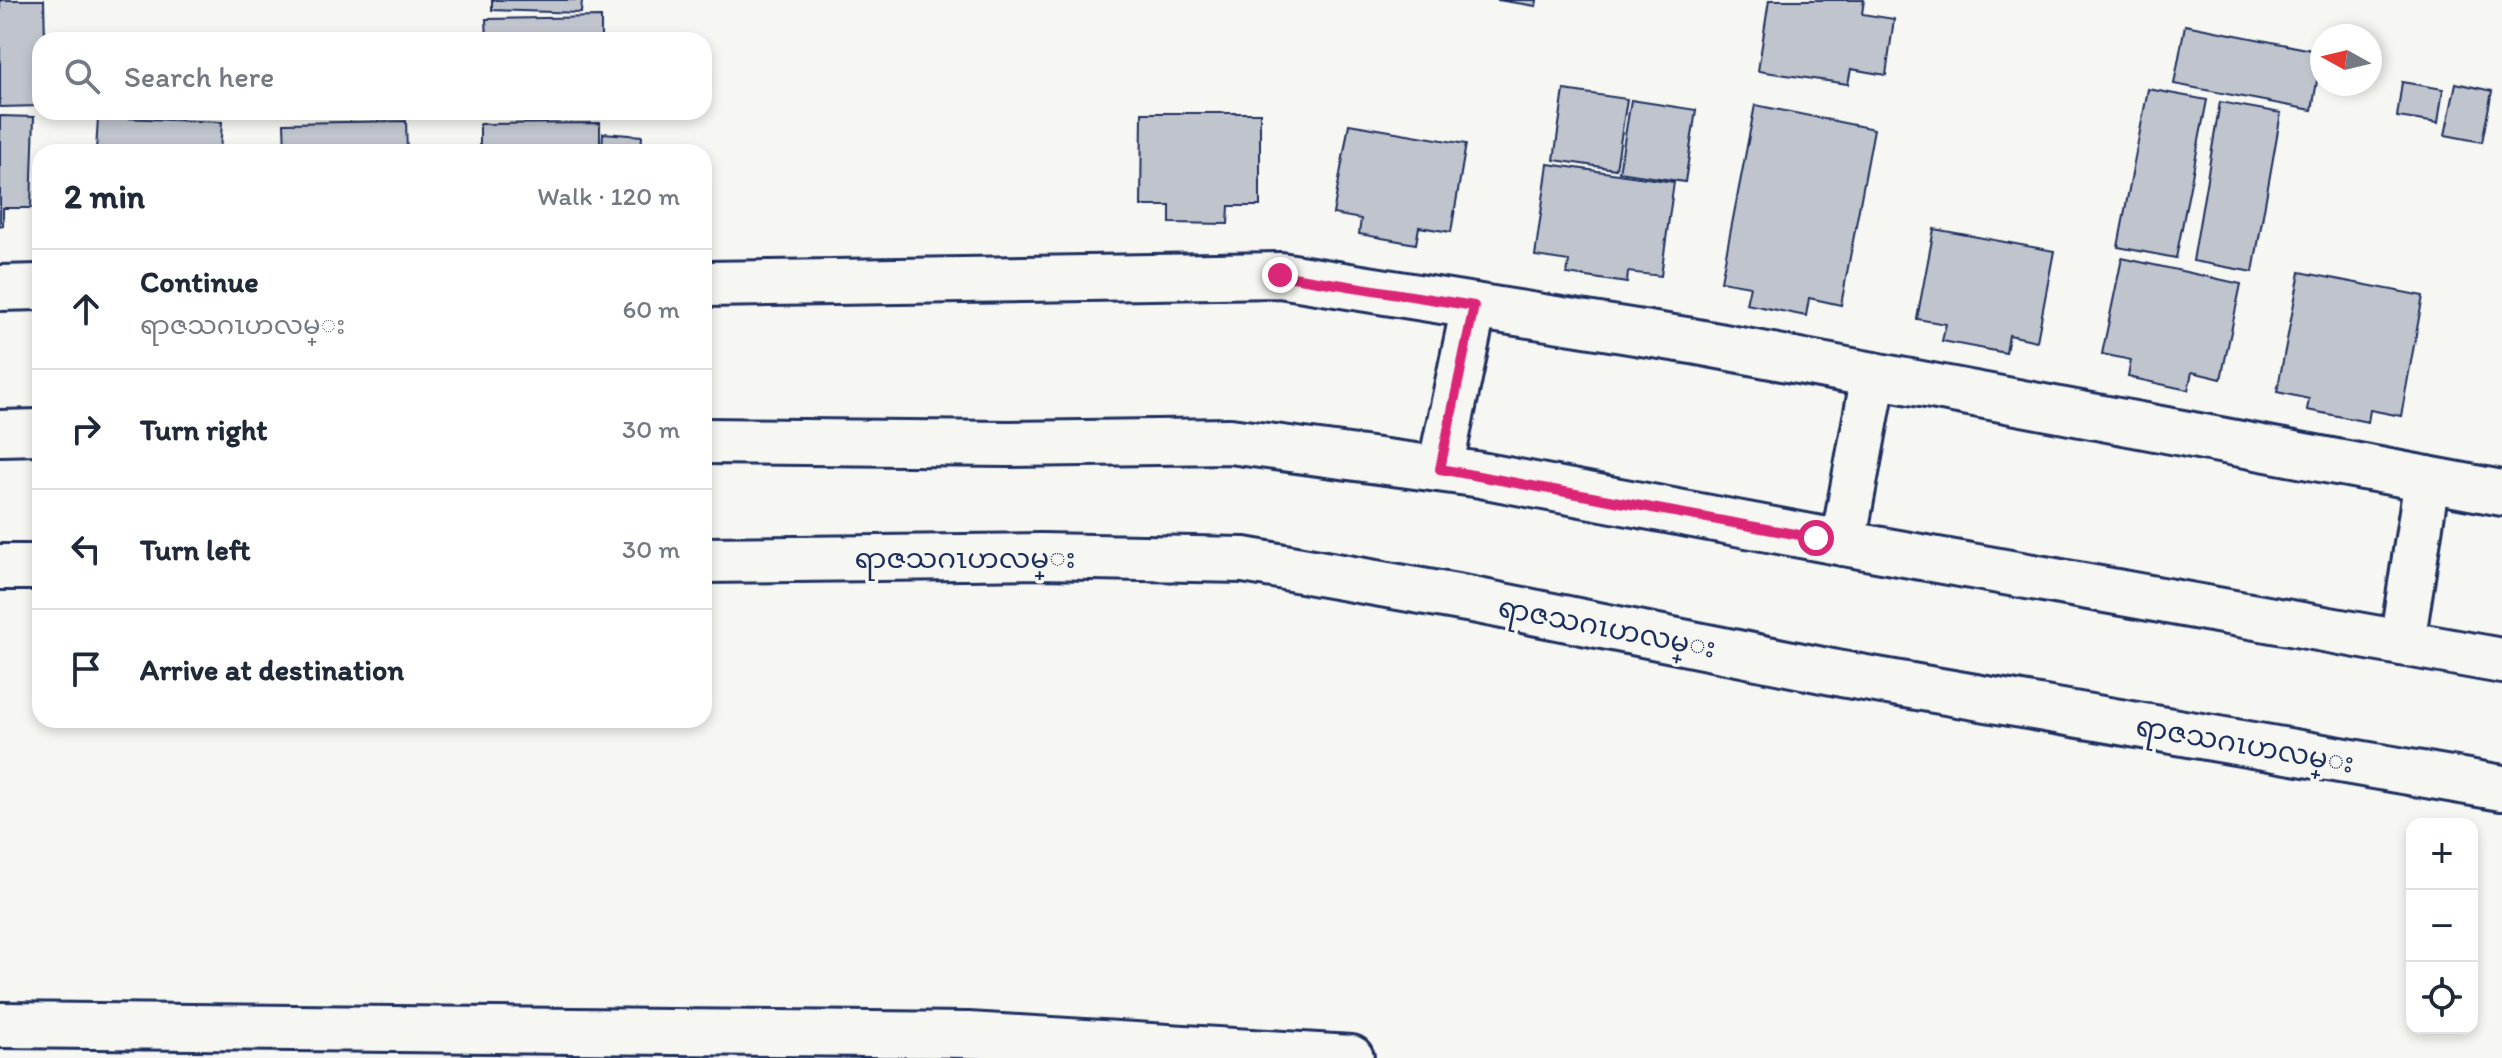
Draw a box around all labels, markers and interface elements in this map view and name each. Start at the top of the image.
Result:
north arrow [2310,24,2382,96]
search box [32,32,712,120]
icon: search [60,54,104,98]
text: Search here [124,58,274,95]
text: 2 min [64,176,145,217]
text: Walk · 120 m [537,180,680,212]
route end [1262,257,1298,293]
text: Continue [140,263,259,300]
icon: ahead [64,287,108,331]
text: 60 m [623,293,680,325]
text: ရာဇသဂၤဟလမ္း [140,309,345,341]
icon: right [64,407,108,451]
text: Turn right [140,411,268,448]
text: 30 m [622,413,680,445]
route start [1798,520,1834,556]
icon: left [64,527,108,571]
text: Turn left [140,531,251,568]
text: 30 m [622,533,680,565]
street label: ရာဇသဂၤဟလမ္း [855,541,1075,581]
street label: ရာဇသဂၤဟလမ္း [1494,589,1719,671]
icon: arrive [64,647,108,691]
text: Arrive at destination [140,651,404,688]
street label: ရာဇသဂၤဟလမ္း [2132,708,2357,786]
map controls [2406,818,2478,1034]
button: + [2406,818,2478,890]
button: − [2406,890,2478,962]
button: locate [2406,962,2478,1034]

